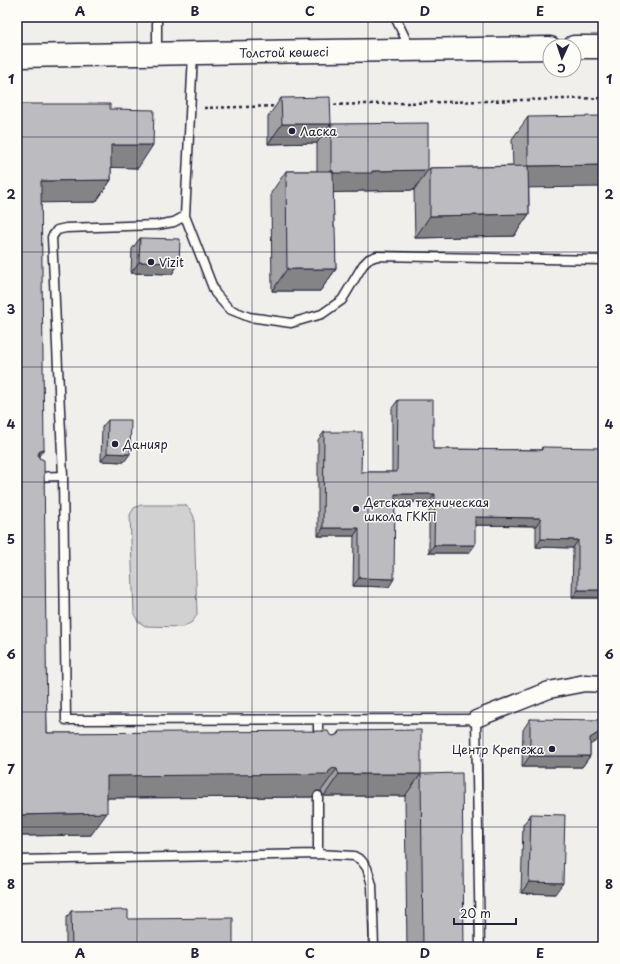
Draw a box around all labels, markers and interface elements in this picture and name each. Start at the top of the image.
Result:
text: A [75,1,85,20]
text: B [191,1,200,20]
text: C [305,1,315,20]
text: D [420,1,430,20]
text: E [536,1,544,20]
north arrow [542,38,582,78]
street label: Толстой көшесі [239,42,329,62]
text: С [557,60,566,77]
text: 1 [8,69,14,88]
text: 1 [606,69,612,88]
place label: Ласка [300,122,338,140]
marker: Ласка [287,126,297,136]
text: 2 [6,184,16,203]
text: 2 [604,184,614,203]
place label: Vizit [159,253,184,271]
marker: Vizit [146,257,156,267]
text: 3 [7,299,16,318]
text: 3 [605,299,614,318]
text: 4 [7,414,16,433]
text: 4 [605,414,614,433]
place label: Данияр [122,435,168,453]
marker: Данияр [110,439,120,449]
place label: Детская техническая школа ГККП [363,493,489,525]
marker: Детская техническая школа ГККП [351,504,361,514]
text: 5 [7,529,15,548]
text: 5 [605,529,613,548]
text: 6 [6,644,16,663]
text: 6 [604,644,614,663]
place label: Центр Крепежа [452,740,545,758]
marker: Центр Крепежа [547,744,557,754]
text: 7 [7,759,15,778]
text: 7 [605,759,613,778]
text: 8 [7,874,15,893]
text: 8 [605,874,613,893]
scale bar [454,900,516,926]
text: 20 m [460,904,491,922]
text: A [75,943,85,962]
text: B [191,943,200,962]
text: C [305,943,315,962]
text: D [420,943,430,962]
text: E [536,943,544,962]

